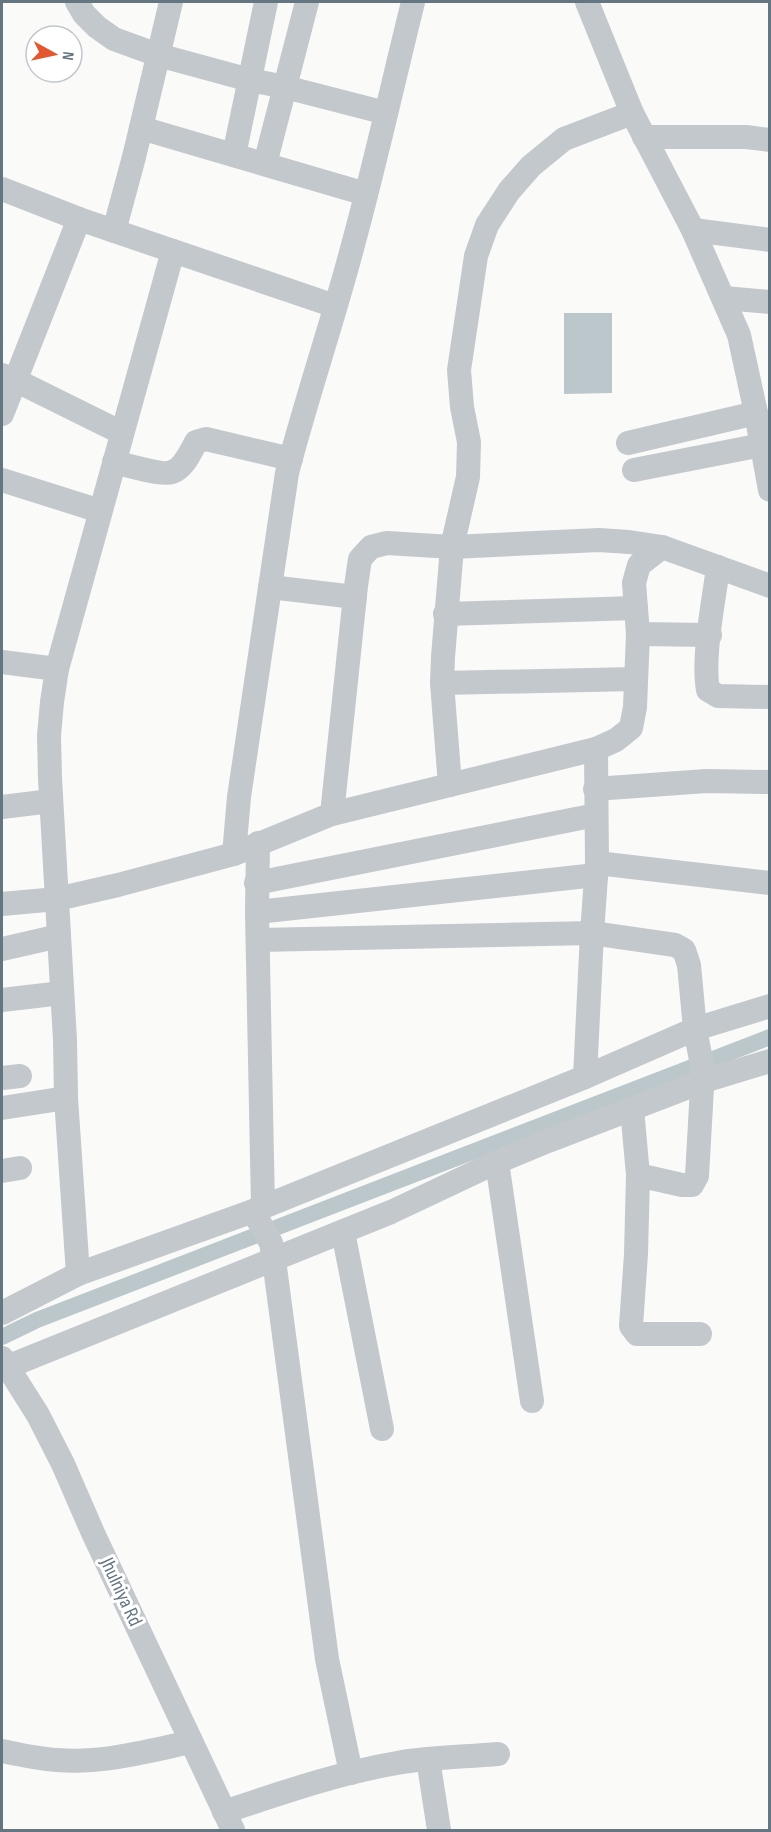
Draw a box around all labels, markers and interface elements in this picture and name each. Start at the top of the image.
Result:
north arrow [24,24,84,84]
text: N [57,50,77,61]
street label: Jhulniya Rd [94,1553,147,1630]

